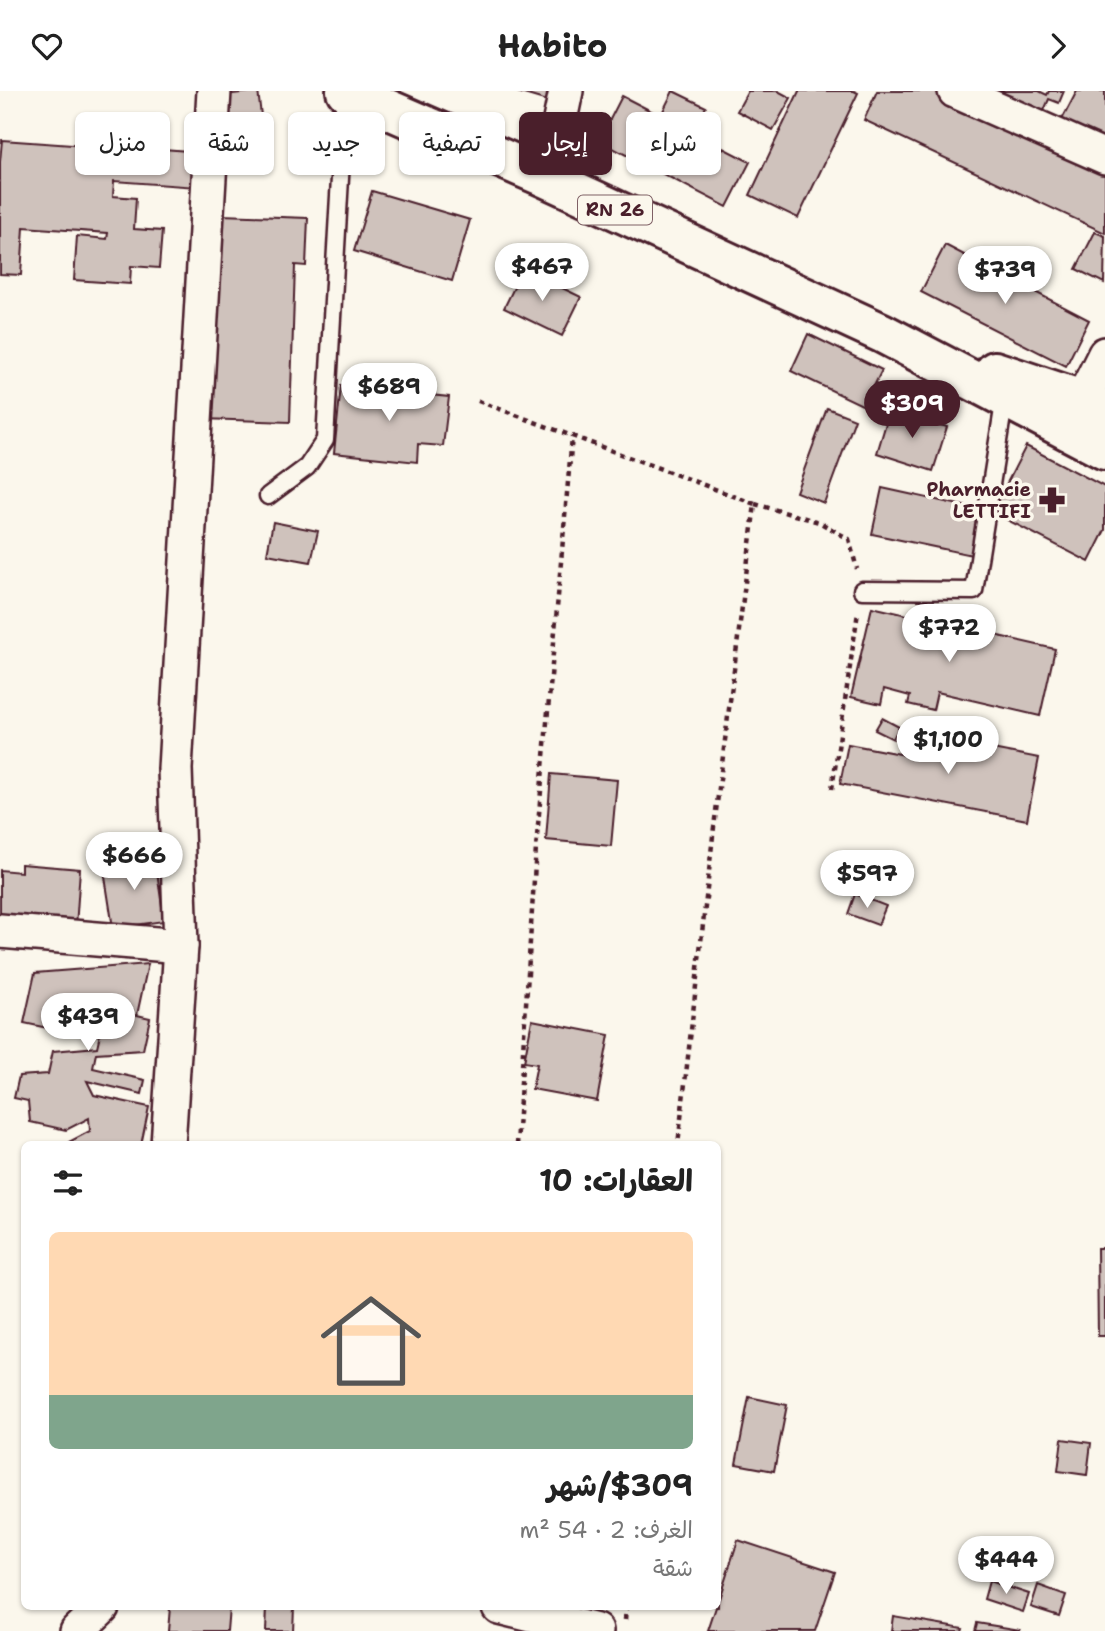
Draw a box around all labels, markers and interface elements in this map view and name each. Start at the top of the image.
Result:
text: Habito [497,24,608,67]
icon: heart [28,27,66,65]
icon: forward [1039,27,1077,65]
chip: منزل [75,112,170,175]
chip: شقة [184,112,274,175]
chip: جديد [288,112,385,175]
chip: تصفية [399,112,505,175]
chip: إيجار [519,112,612,175]
chip: شراء [626,112,721,175]
road number: RN 26 [578,195,652,225]
pin: $467 [501,243,583,303]
pin: $739 [964,247,1046,306]
text: $467 [511,251,573,281]
text: $739 [974,254,1036,284]
pin: $689 [348,363,430,423]
text: $689 [357,371,421,401]
pin: $309 [871,381,953,440]
text: $309 [880,388,944,418]
place label: Pharmacie LETTIFI [927,477,1031,524]
pharmacy icon: Pharmacie LETTIFI [1037,485,1067,515]
pin: $772 [908,605,990,664]
text: $772 [918,612,980,642]
pin: $1,100 [891,717,1005,776]
text: $1,100 [913,724,983,754]
pin: $666 [93,833,175,892]
text: $666 [102,840,166,870]
pin: $597 [826,851,908,910]
text: $597 [836,858,898,888]
pin: $439 [47,993,129,1053]
text: $439 [57,1001,119,1031]
text: العقارات: 10 [539,1160,693,1201]
icon: filters [49,1164,87,1202]
icon: home [308,1278,434,1404]
text: $309/شهر [547,1465,693,1506]
text: الغرف: 2 · 54 m² [520,1515,693,1545]
pin: $444 [965,1537,1047,1596]
text: $444 [974,1544,1038,1574]
text: شقة [653,1553,693,1583]

